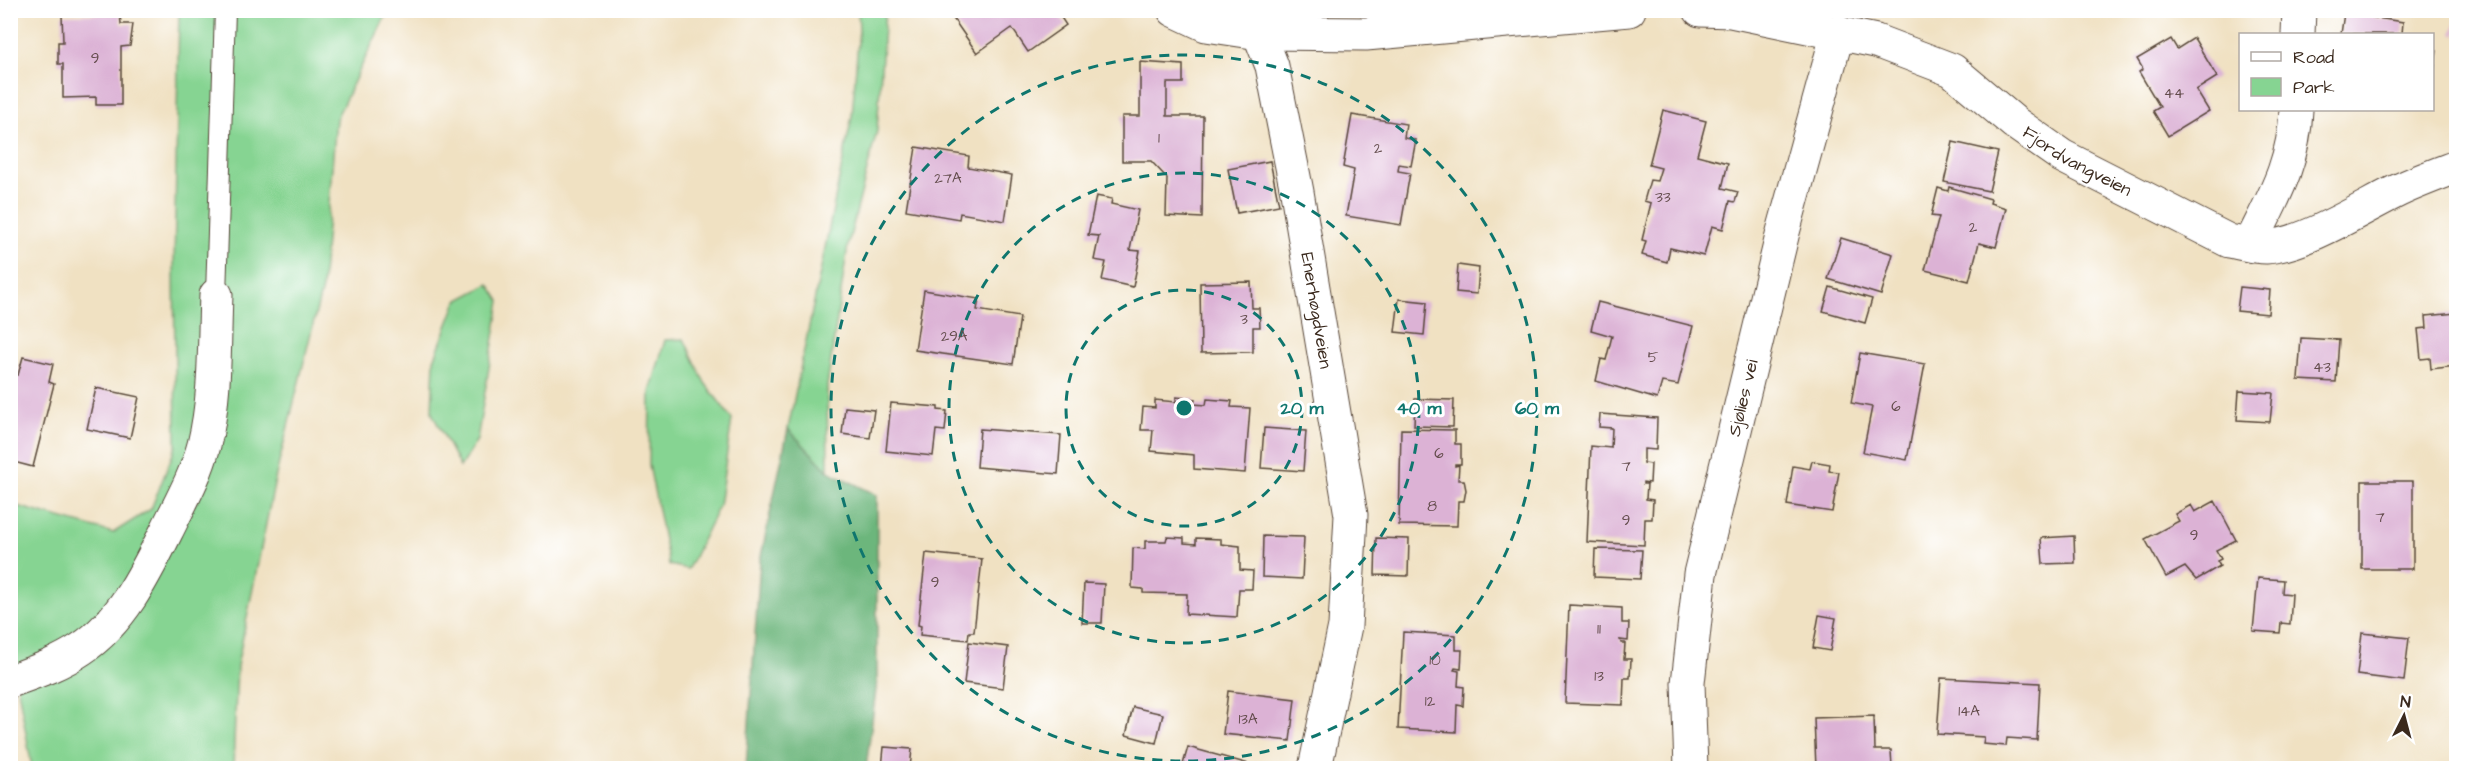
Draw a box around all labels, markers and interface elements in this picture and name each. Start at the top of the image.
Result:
legend [2239,33,2434,111]
text: Road [2293,45,2334,70]
house number: 9 [91,48,99,69]
text: Park [2293,75,2335,100]
house number: 44 [2164,83,2184,104]
street label: Fjordvangveien [2018,120,2136,202]
house number: 1 [1158,128,1160,149]
house number: 2 [1374,138,1383,159]
house number: 27A [934,168,962,189]
house number: 33 [1655,187,1671,208]
house number: 2 [1969,217,1978,238]
street label: Enerhøgdveien [1295,250,1339,370]
house number: 3 [1240,309,1248,330]
house number: 29A [941,326,968,347]
house number: 5 [1648,347,1659,368]
street label: Sjølies vei [1721,357,1764,439]
house number: 43 [2313,357,2331,378]
text: 20 m [1280,396,1324,421]
text: 40 m [1397,396,1442,421]
text: 60 m [1515,396,1560,421]
house number: 6 [1891,396,1901,417]
centre of rings [1174,398,1194,418]
house number: 6 [1434,443,1444,464]
house number: 7 [1621,456,1631,477]
house number: 8 [1427,496,1437,517]
house number: 7 [2375,507,2385,528]
house number: 9 [1622,510,1630,531]
house number: 9 [2190,525,2198,546]
house number: 9 [931,572,939,593]
house number: 11 [1597,619,1601,640]
house number: 10 [1429,650,1441,671]
house number: 13 [1594,666,1604,687]
north arrow [2374,686,2434,746]
house number: 12 [1425,691,1436,712]
text: N [2399,691,2412,714]
house number: 14A [1958,701,1980,722]
house number: 13A [1238,709,1258,730]

